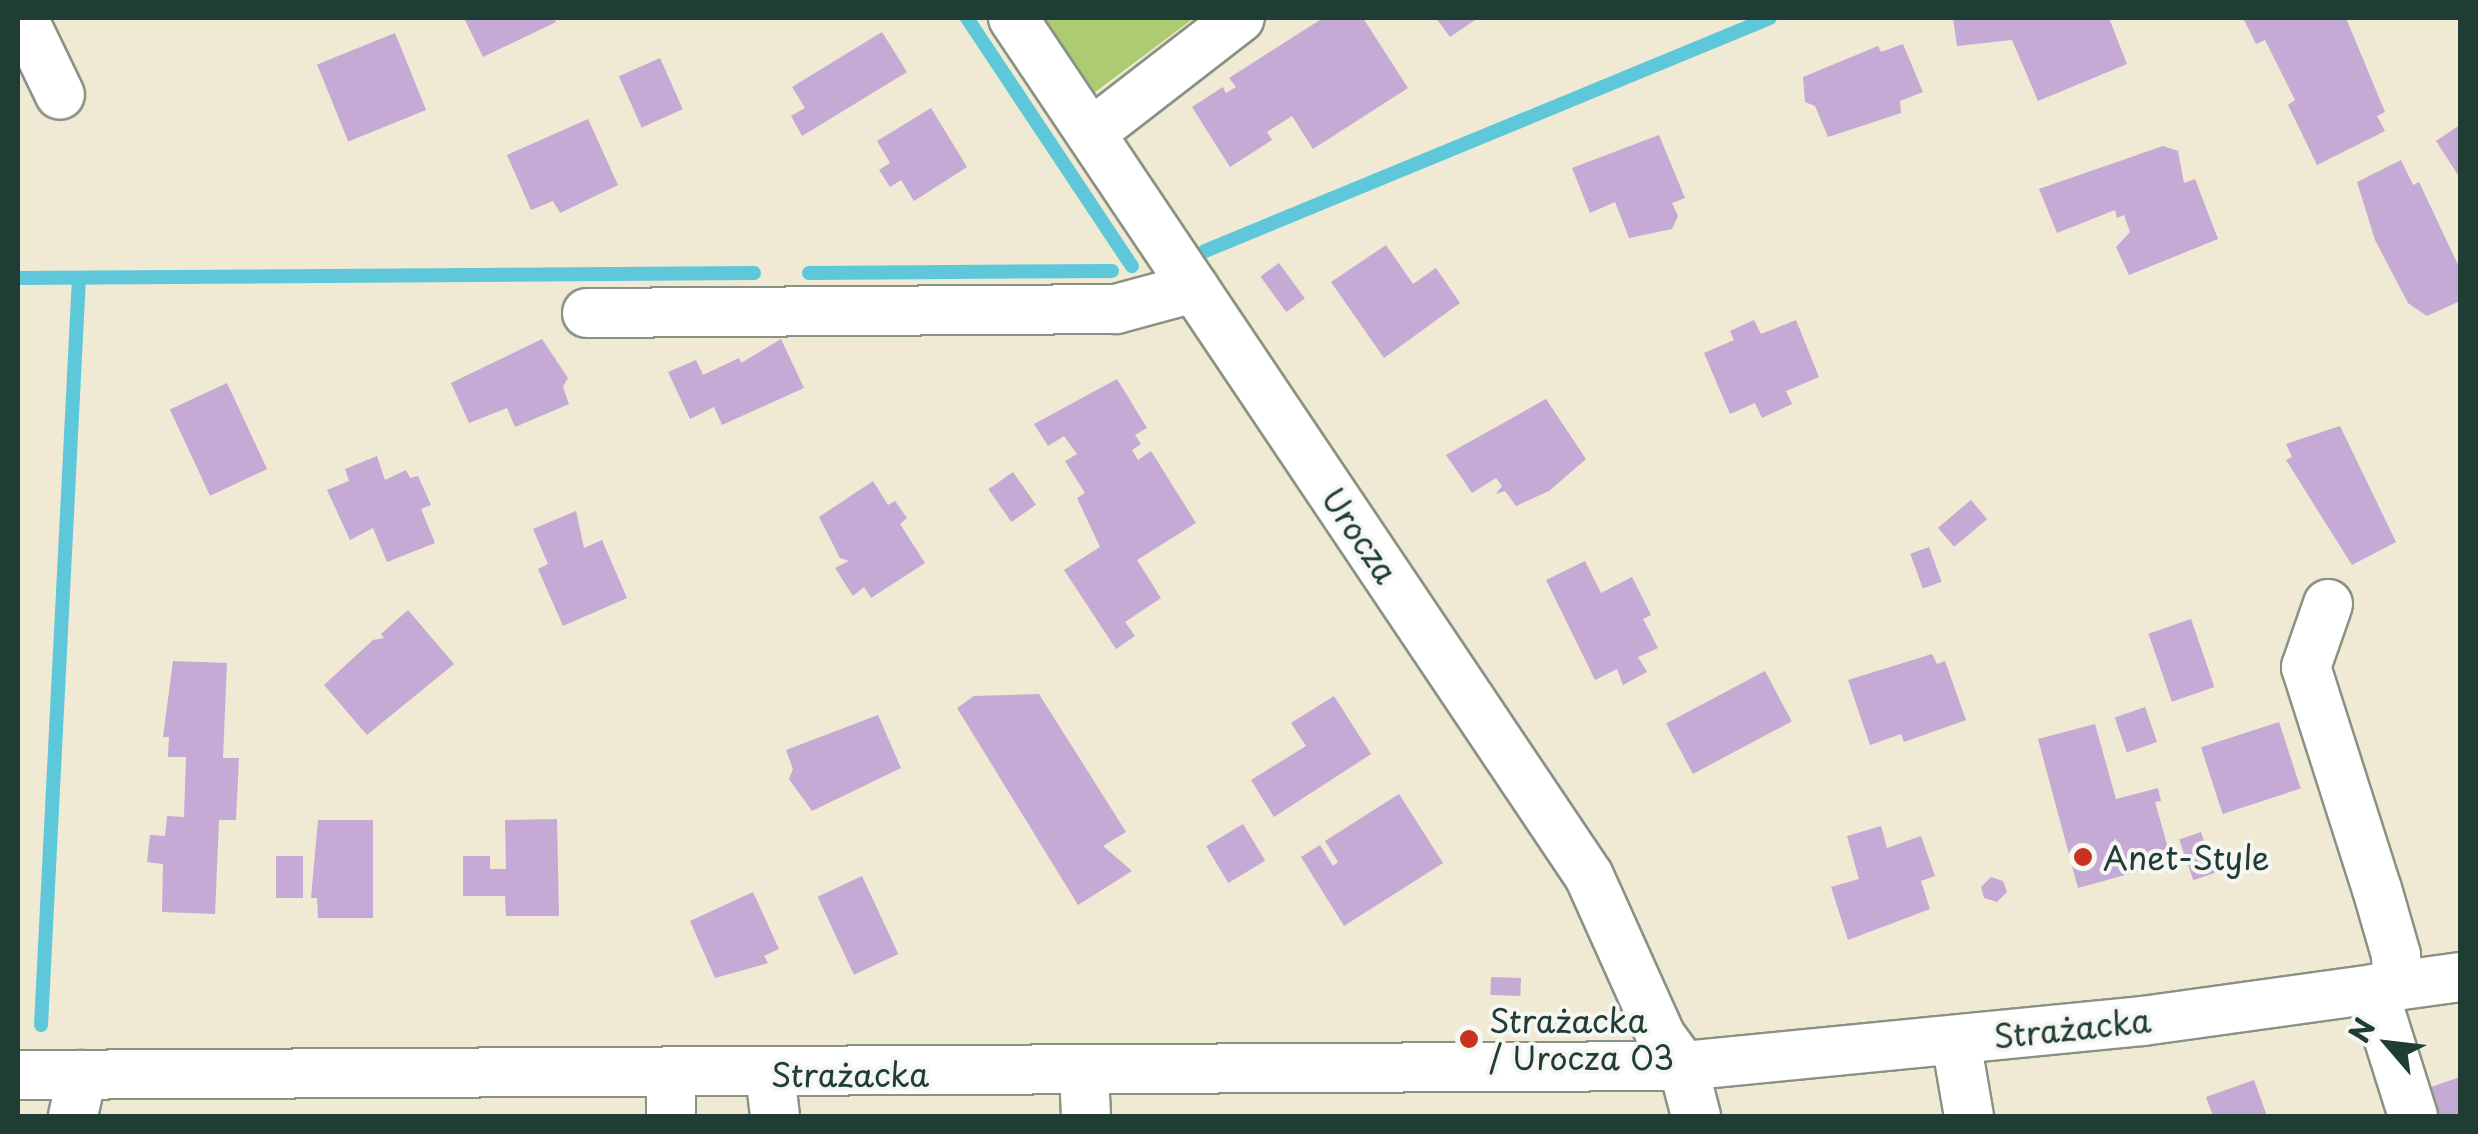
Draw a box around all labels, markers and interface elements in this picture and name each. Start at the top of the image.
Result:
street label: Urocza [1314,480,1406,590]
place label: Anet-Style [2103,838,2270,876]
marker: Anet-Style [2072,846,2094,868]
north arrow [2338,994,2438,1094]
street label: Strażacka [1991,1001,2153,1055]
place label: Strażacka / Urocza 03 [1489,1002,1673,1077]
text: N [2337,1010,2385,1050]
marker: Strażacka / Urocza 03 [1458,1028,1480,1050]
street label: Strażacka [771,1055,929,1093]

